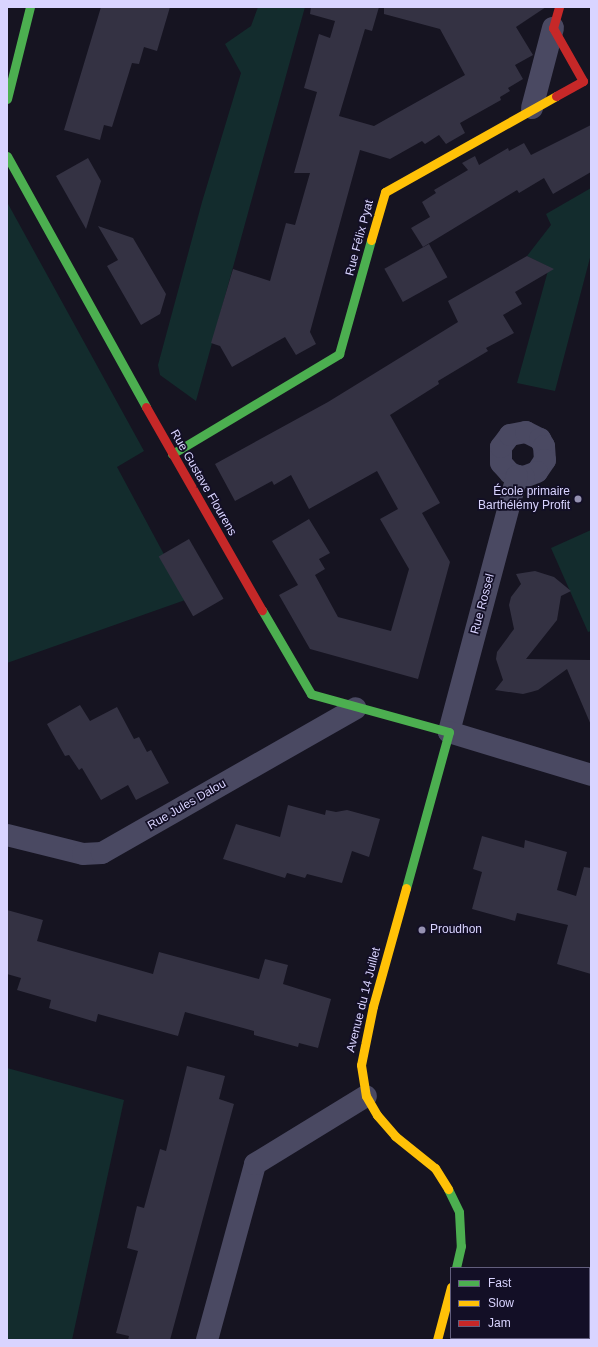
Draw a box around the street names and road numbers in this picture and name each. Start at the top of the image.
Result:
street label: Rue Félix Pyat [343,198,377,278]
street label: Rue Gustave Flourens [167,427,239,539]
street label: Rue Rossel [468,572,498,636]
street label: Rue Jules Dalou [145,777,229,833]
street label: Avenue du 14 Juillet [344,946,384,1054]

